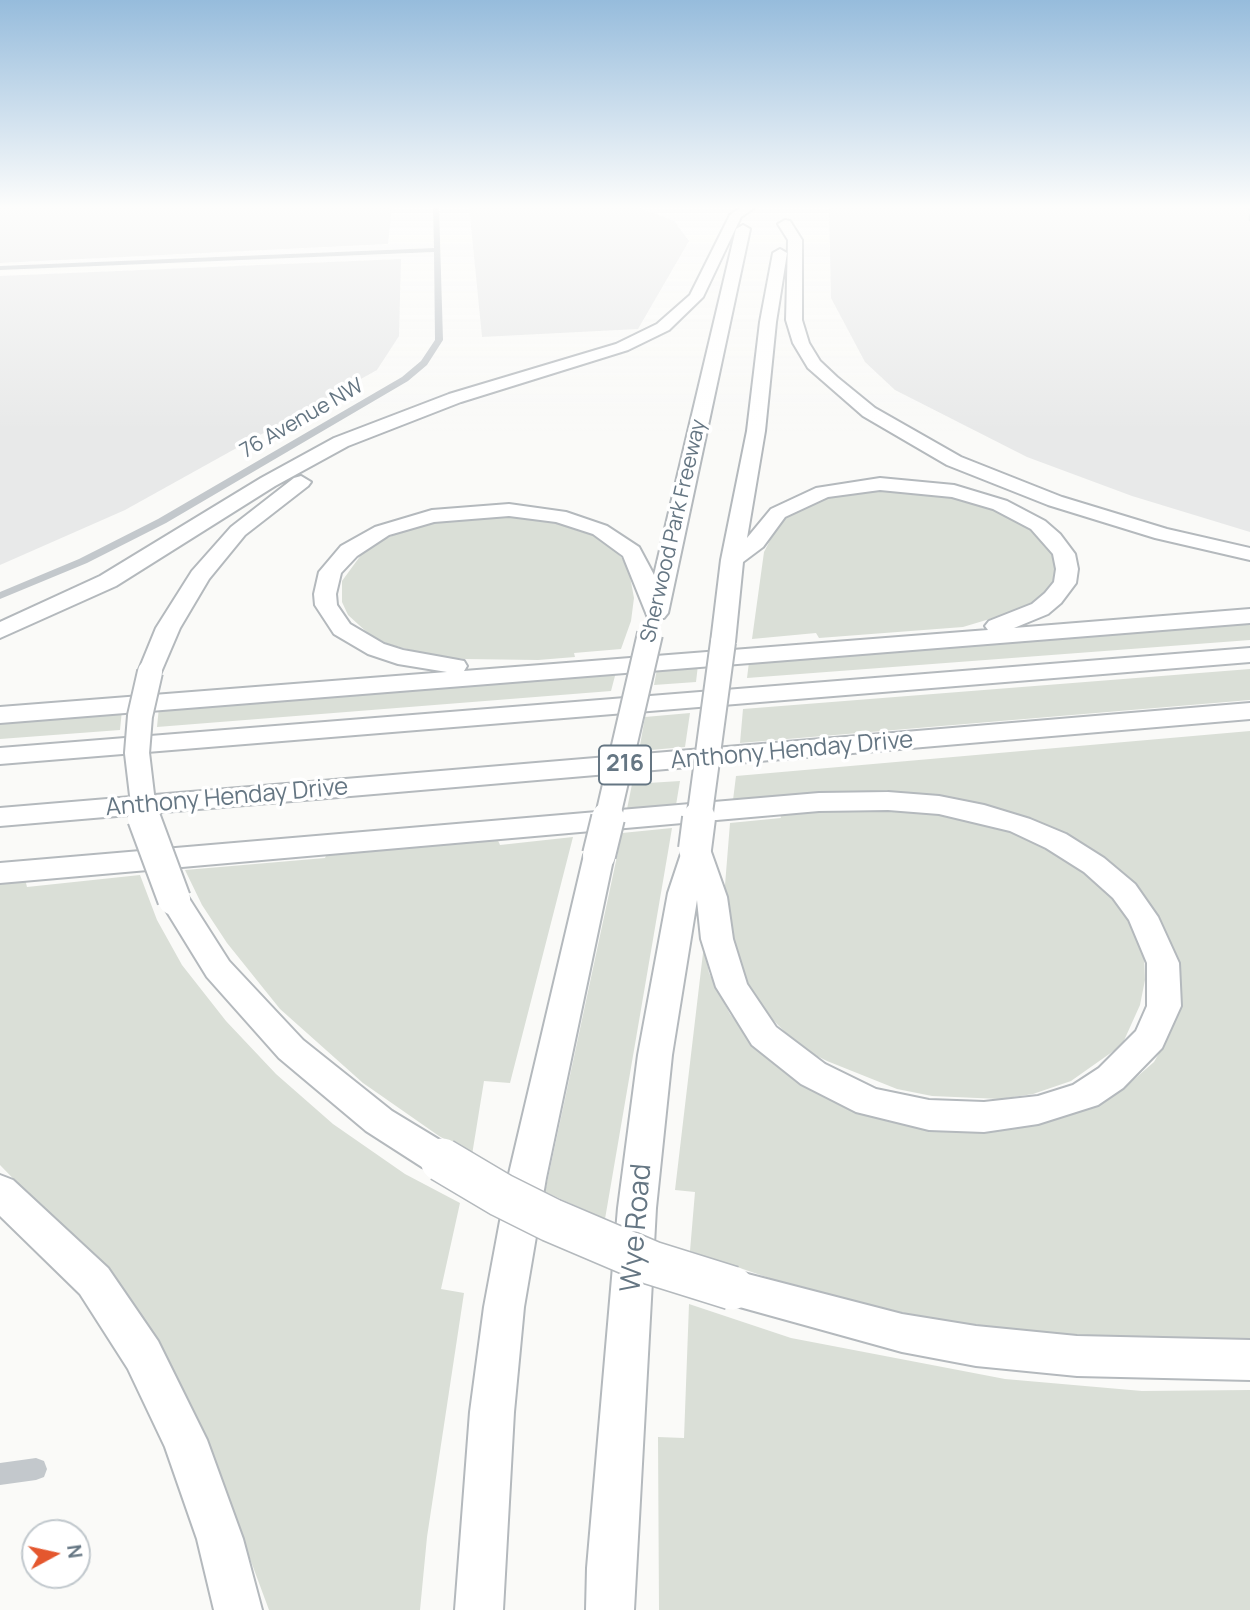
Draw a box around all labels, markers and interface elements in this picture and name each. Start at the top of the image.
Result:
street label: 76 Avenue NW [236,374,368,464]
street label: Sherwood Park Freeway [636,417,712,645]
street label: Anthony Henday Drive [669,726,915,776]
road number: 216 [599,746,651,785]
street label: Anthony Henday Drive [104,773,350,823]
street label: Wye Road [615,1162,659,1294]
north arrow [21,1519,91,1589]
text: N [61,1543,89,1560]

